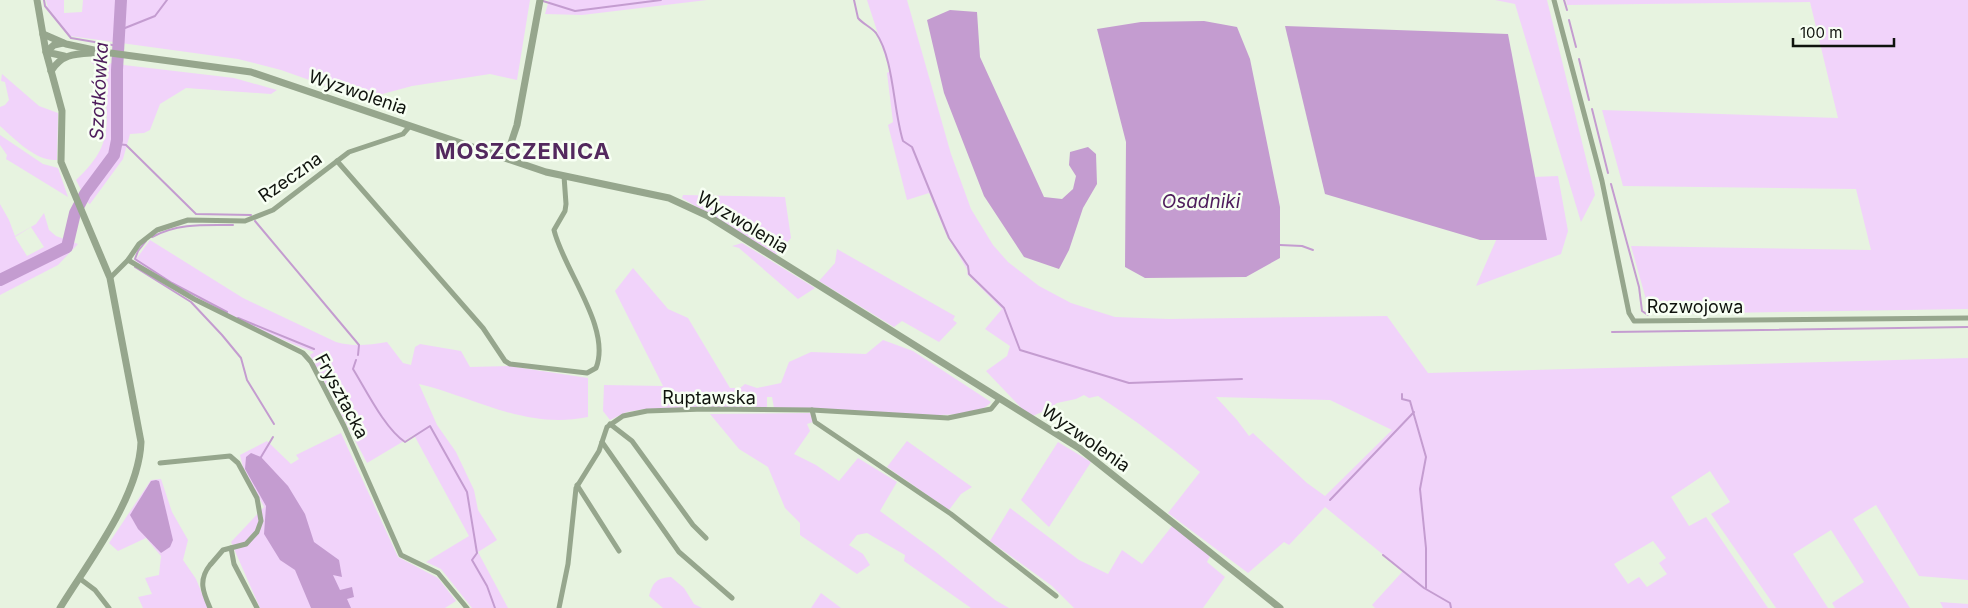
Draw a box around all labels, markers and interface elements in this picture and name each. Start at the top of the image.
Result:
scale bar [1793,15,1894,47]
text: 100 m [1800,23,1842,42]
water label: Szotkówka [85,41,113,141]
street label: Wyzwolenia [306,65,410,119]
district label: MOSZCZENICA [435,138,611,164]
street label: Rzeczna [254,148,326,206]
street label: Wyzwolenia [693,186,793,258]
water label: Osadniki [1162,190,1241,213]
street label: Rozwojowa [1647,296,1743,317]
street label: Frysztacka [311,350,373,442]
street label: Ruptawska [662,387,756,408]
street label: Wyzwolenia [1038,400,1134,476]

